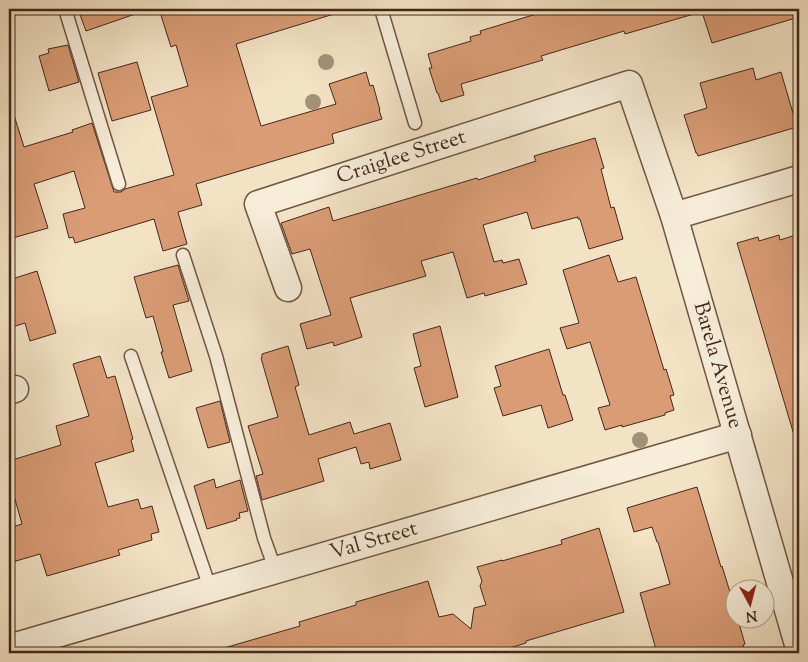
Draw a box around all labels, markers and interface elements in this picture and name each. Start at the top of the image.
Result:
street label: Craiglee Street [333,123,470,193]
street label: Barela Avenue [685,298,750,432]
street label: Val Street [326,514,421,568]
north arrow [726,580,776,630]
text: N [745,604,758,626]

